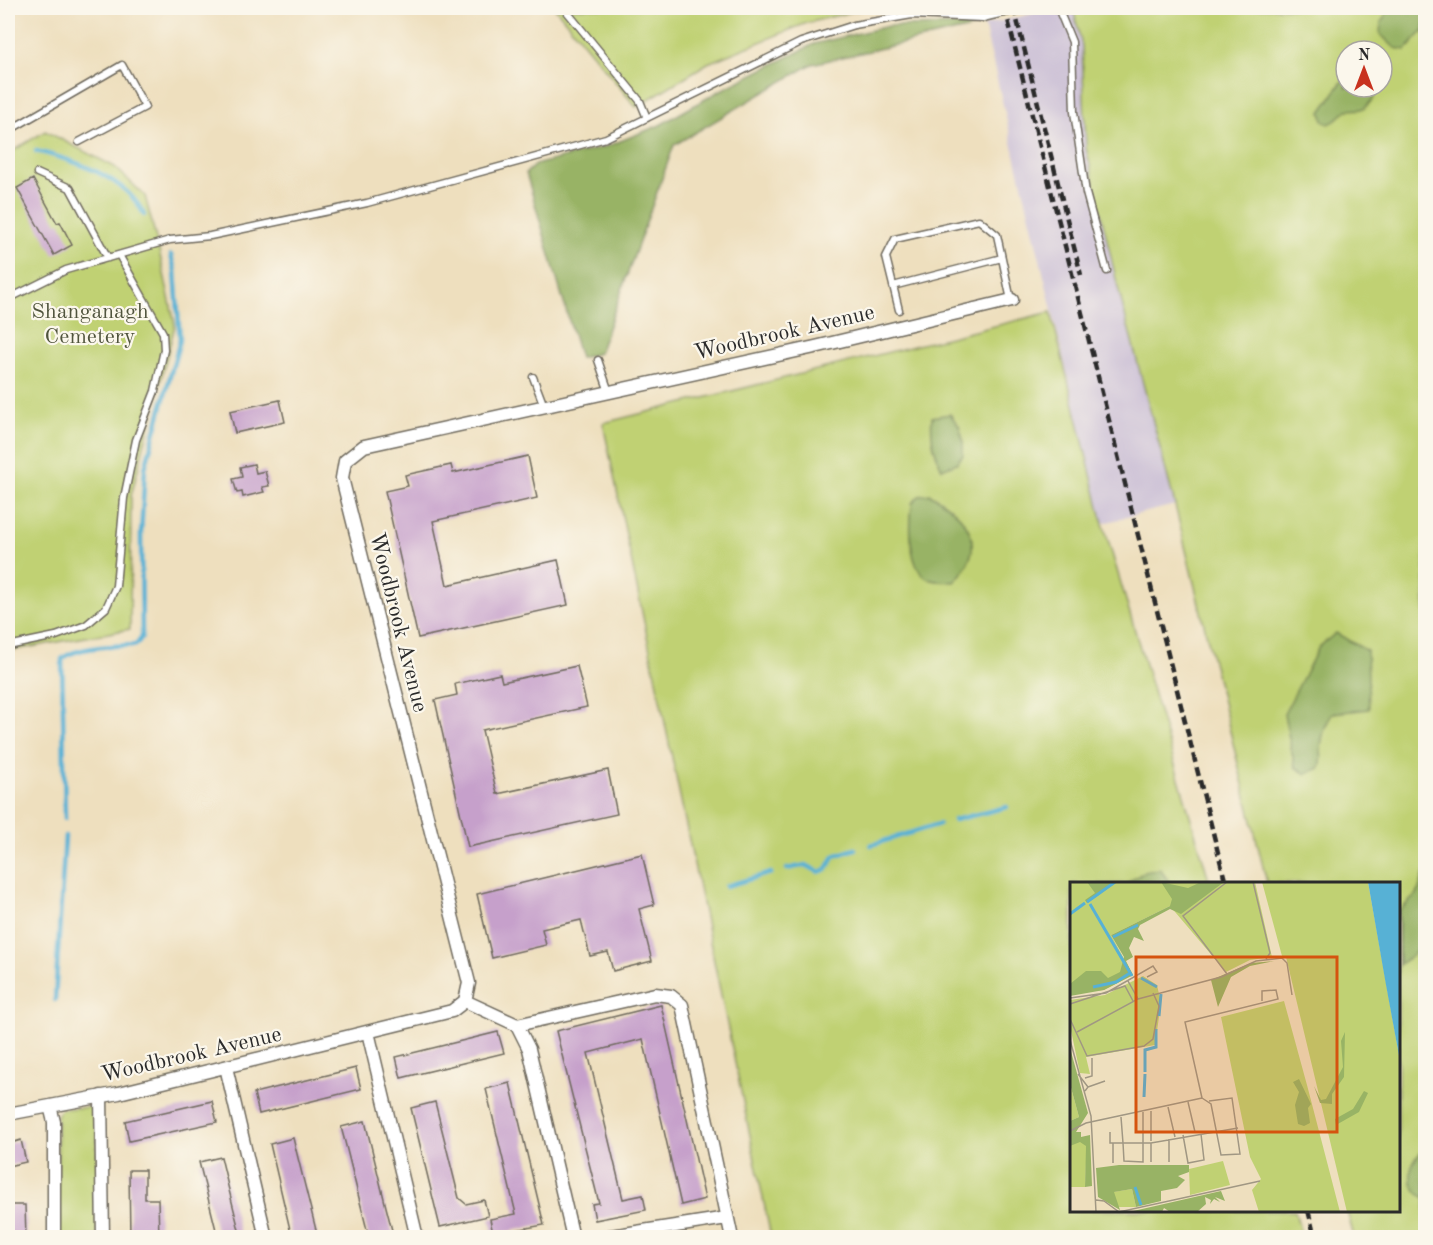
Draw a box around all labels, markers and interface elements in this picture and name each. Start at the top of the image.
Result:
north arrow [1334,39,1394,99]
text: N [1358,48,1371,64]
park label: Shanganagh Cemetery [31,301,149,348]
street label: Woodbrook Avenue [692,302,877,364]
street label: Woodbrook Avenue [365,530,431,715]
inset map [1070,882,1400,1212]
street label: Woodbrook Avenue [99,1024,284,1086]

